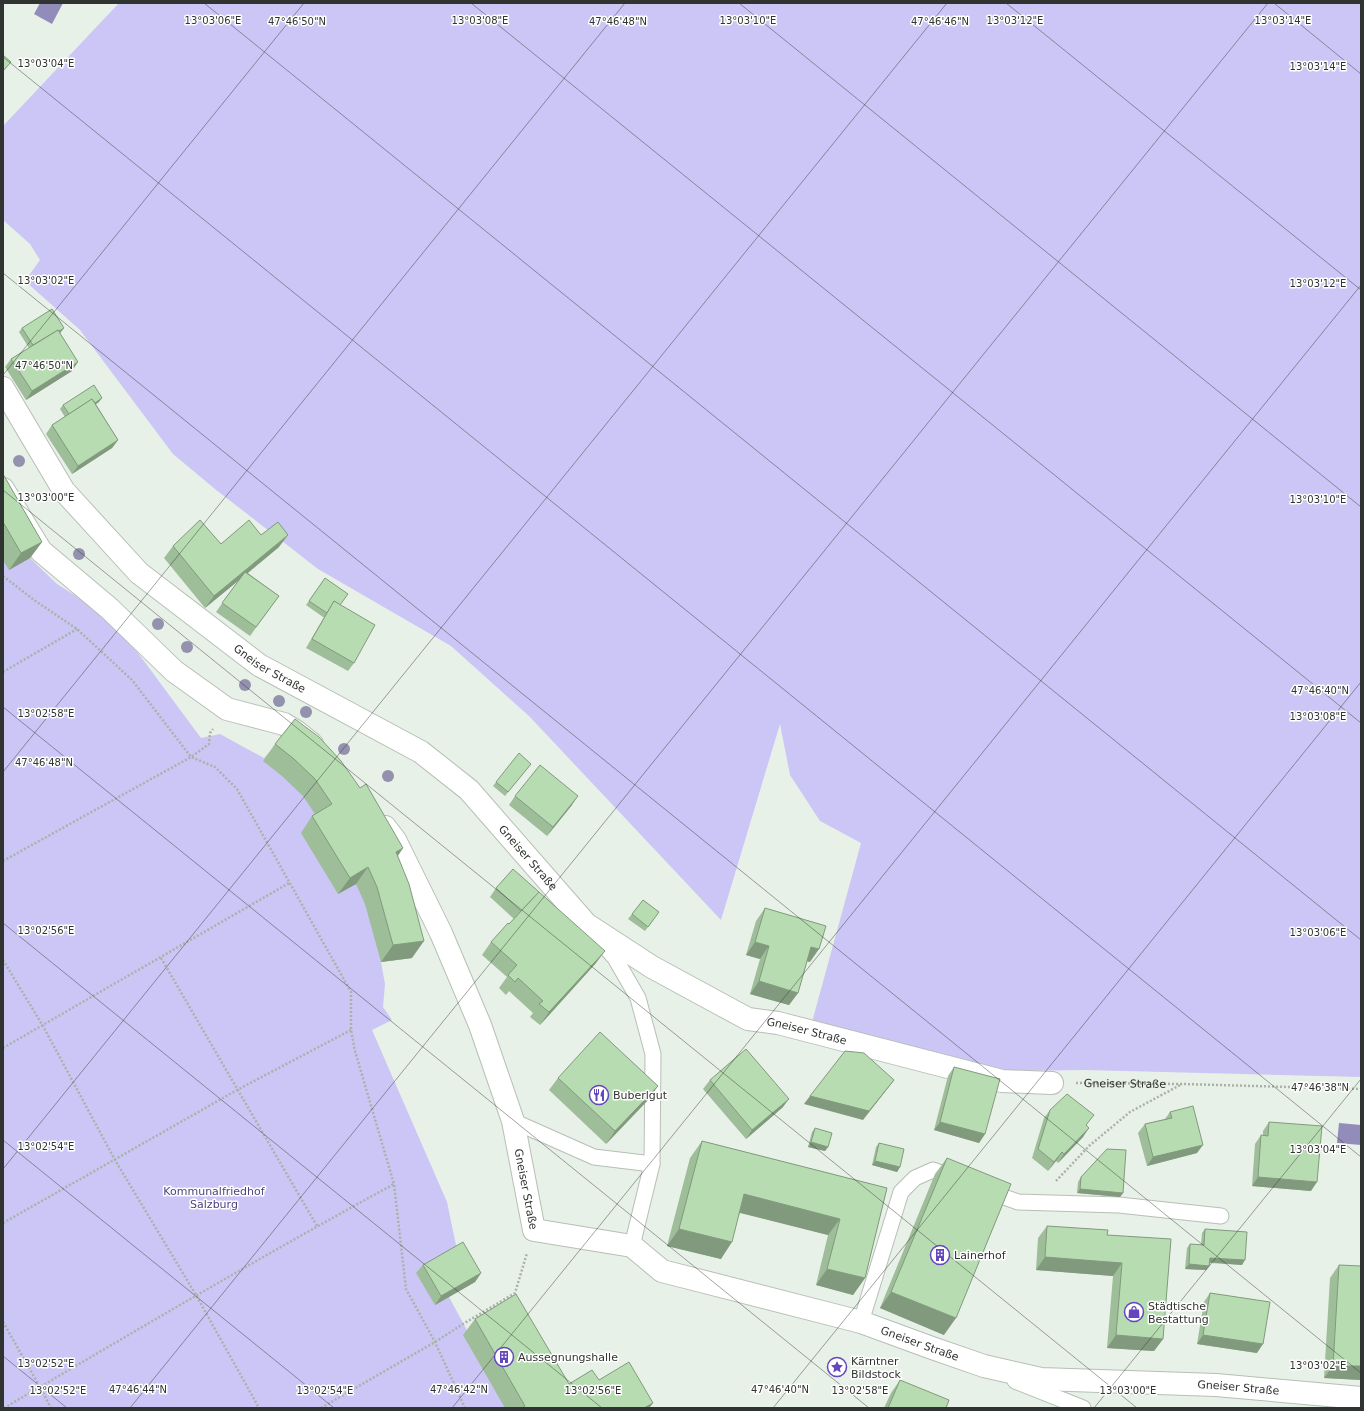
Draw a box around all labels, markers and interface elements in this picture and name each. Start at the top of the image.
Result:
text: 13°03'06"E [185,15,241,26]
text: 13°03'08"E [452,15,508,26]
text: 13°03'10"E [720,15,776,26]
text: 13°03'12"E [987,15,1043,26]
text: 13°03'14"E [1255,15,1311,26]
text: 47°46'50"N [268,16,326,27]
text: 47°46'48"N [589,16,647,27]
text: 47°46'46"N [911,16,969,27]
text: 13°03'04"E [18,58,74,69]
text: 13°03'14"E [1290,61,1346,72]
text: 13°03'02"E [18,275,74,286]
text: 13°03'12"E [1290,278,1346,289]
text: 47°46'50"N [15,360,73,371]
text: 13°03'00"E [18,492,74,503]
text: 13°03'10"E [1290,494,1346,505]
street label: Gneiser Straße [231,641,308,695]
text: 47°46'40"N [1291,685,1349,696]
text: 13°02'58"E [18,708,74,719]
text: 13°03'08"E [1290,711,1346,722]
text: 47°46'48"N [15,757,73,768]
street label: Gneiser Straße [496,822,560,893]
text: 13°02'56"E [18,925,74,936]
text: 13°03'06"E [1290,927,1346,938]
street label: Gneiser Straße [766,1015,848,1047]
street label: Gneiser Straße [1084,1077,1166,1090]
text: 47°46'38"N [1291,1082,1349,1093]
restaurant icon: Buberlgut [588,1084,610,1106]
place label: Buberlgut [613,1089,668,1102]
text: 13°02'54"E [18,1141,74,1152]
text: 13°03'04"E [1290,1144,1346,1155]
street label: Gneiser Straße [512,1148,540,1231]
park label: Kommunalfriedhof Salzburg [163,1185,266,1211]
building icon: Lainerhof [929,1244,951,1266]
place label: Lainerhof [954,1249,1007,1262]
place label: Städtische Bestattung [1148,1300,1209,1326]
shop icon: Städtische Bestattung [1123,1301,1145,1323]
street label: Gneiser Straße [879,1323,961,1363]
building icon: Aussegnungshalle [493,1346,515,1368]
place label: Aussegnungshalle [518,1351,618,1364]
place label: Kärntner Bildstock [851,1355,901,1381]
place icon: Kärntner Bildstock [826,1356,848,1378]
text: 13°02'52"E [18,1358,74,1369]
text: 13°03'02"E [1290,1360,1346,1371]
street label: Gneiser Straße [1197,1378,1280,1397]
text: 47°46'44"N [109,1384,167,1395]
text: 47°46'42"N [430,1384,488,1395]
text: 47°46'40"N [751,1384,809,1395]
text: 13°02'52"E [30,1385,86,1396]
text: 13°02'54"E [297,1385,353,1396]
text: 13°02'56"E [565,1385,621,1396]
text: 13°02'58"E [832,1385,888,1396]
text: 13°03'00"E [1100,1385,1156,1396]

